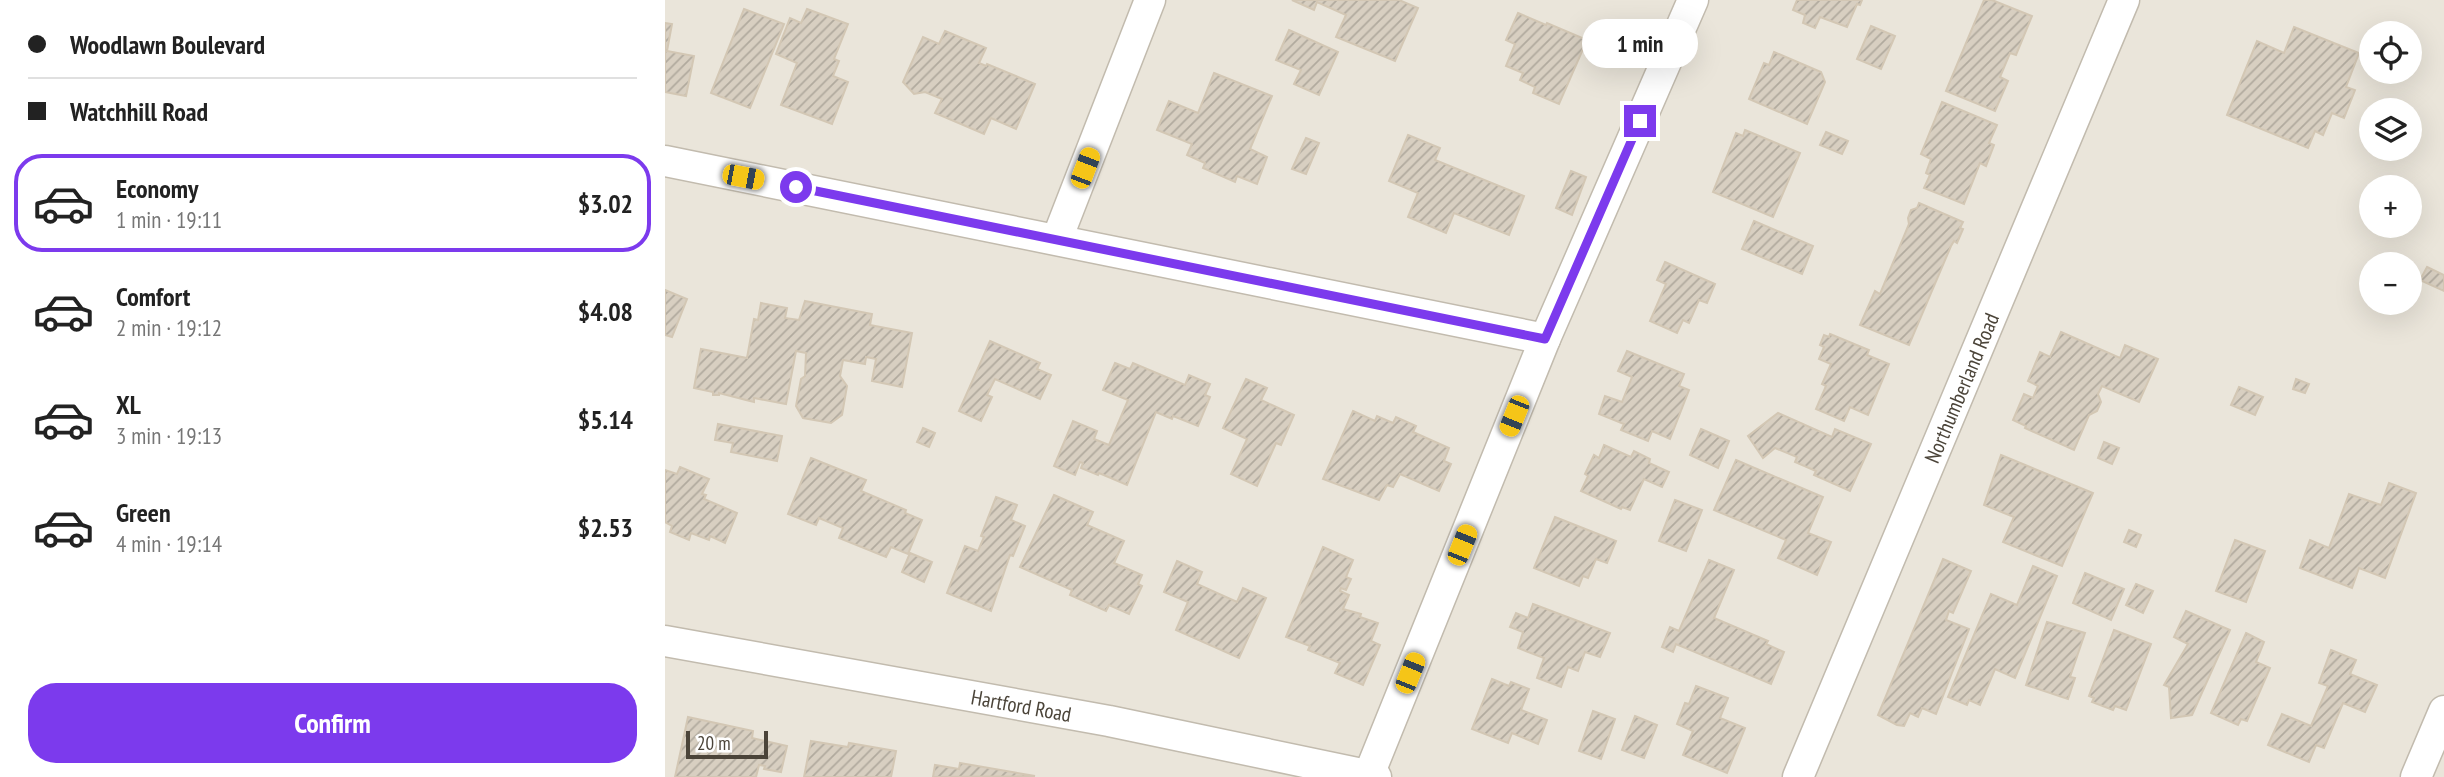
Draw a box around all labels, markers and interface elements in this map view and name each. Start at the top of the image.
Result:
callout: 1 min [1582,19,1698,68]
map controls [2359,21,2422,315]
button: locate [2359,21,2422,84]
text: Woodlawn Boulevard [70,28,265,61]
text: 1 min [1617,29,1663,58]
text: Watchhill Road [70,95,208,128]
button: layers [2359,98,2422,161]
route end [1624,105,1656,137]
car [1068,145,1103,191]
car [721,163,766,191]
route start [780,171,812,203]
icon: car [32,172,95,235]
text: Economy [116,172,198,205]
button: + [2359,175,2422,238]
text: $3.02 [578,187,633,220]
text: 1 min · 19:11 [116,205,222,234]
button: − [2359,252,2422,315]
icon: car [32,280,95,343]
text: Comfort [116,280,190,313]
text: $4.08 [578,295,633,328]
street label: Northumberland Road [1918,309,2005,467]
text: 2 min · 19:12 [116,313,222,342]
icon: car [32,388,95,451]
text: XL [116,388,141,421]
car [1497,393,1532,439]
text: $5.14 [578,403,633,436]
text: 3 min · 19:13 [116,421,222,450]
icon: car [32,496,95,559]
text: Green [116,496,171,529]
text: $2.53 [578,511,633,544]
car [1445,522,1480,568]
text: 4 min · 19:14 [116,529,222,558]
car [1393,650,1428,696]
button: Confirm [28,683,637,763]
street label: Hartford Road [969,683,1073,727]
scale bar [686,728,768,760]
text: 20 m [697,731,731,755]

